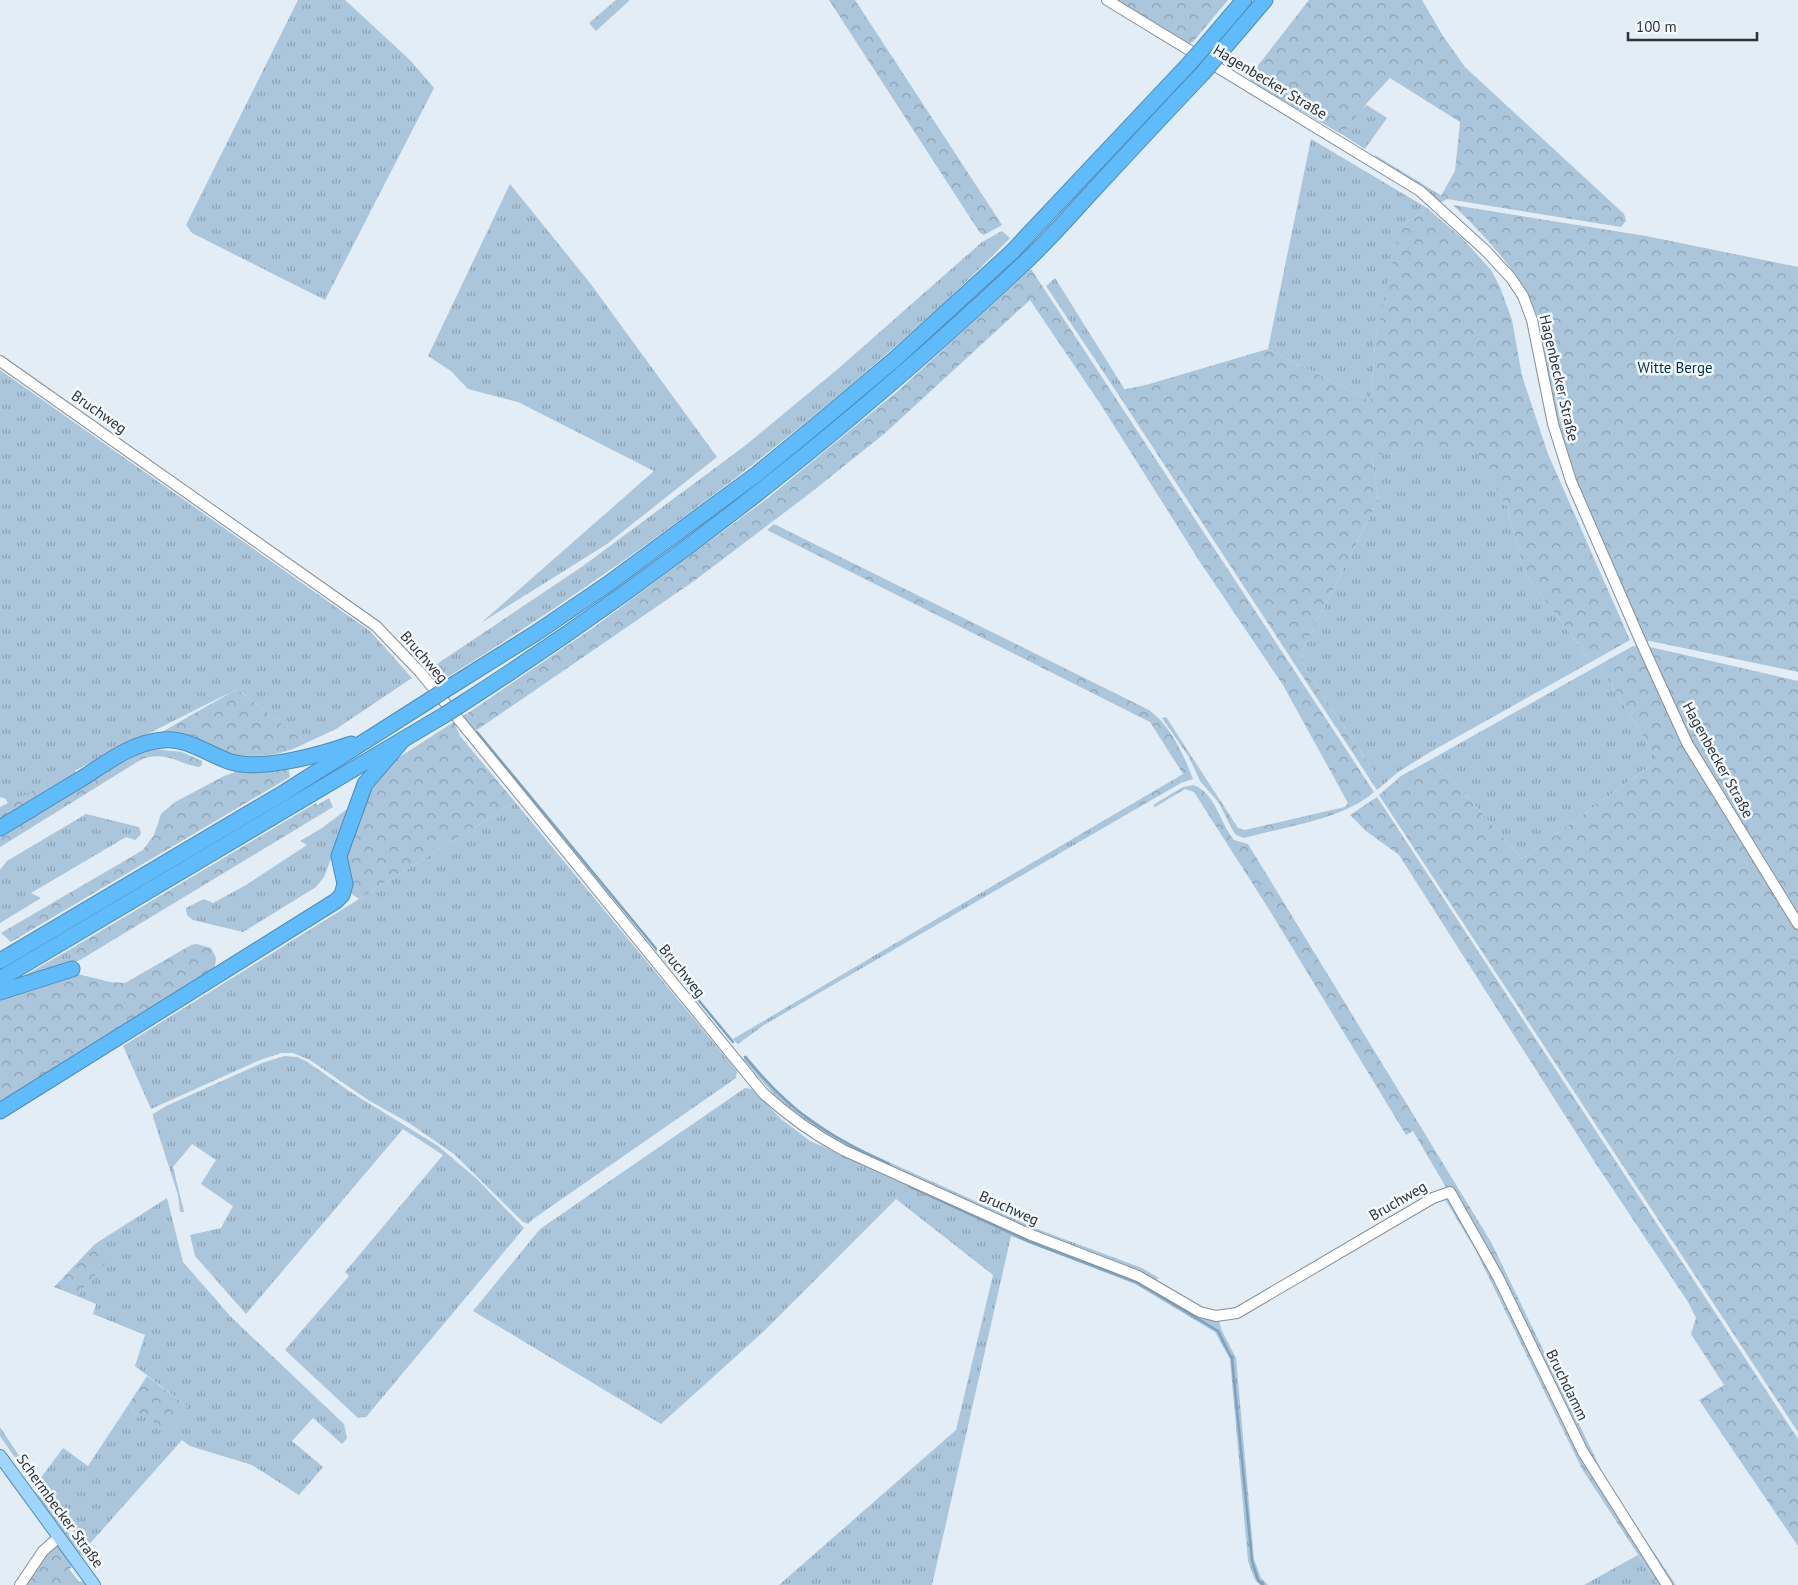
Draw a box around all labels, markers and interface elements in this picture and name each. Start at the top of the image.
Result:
scale bar [1628,10,1757,42]
text: 100 m [1636,17,1677,36]
street label: Hagenbecker Straße [1210,40,1331,123]
street label: Hagenbecker Straße [1536,313,1583,443]
park label: Witte Berge [1637,358,1713,377]
street label: Bruchweg [68,386,131,438]
street label: Bruchweg [396,627,452,687]
street label: Hagenbecker Straße [1679,698,1758,821]
street label: Bruchweg [655,940,710,1001]
street label: Bruchweg [1366,1177,1430,1225]
street label: Bruchweg [976,1186,1042,1229]
street label: Bruchdamm [1542,1346,1593,1423]
street label: Schermbecker Straße [13,1450,108,1571]

